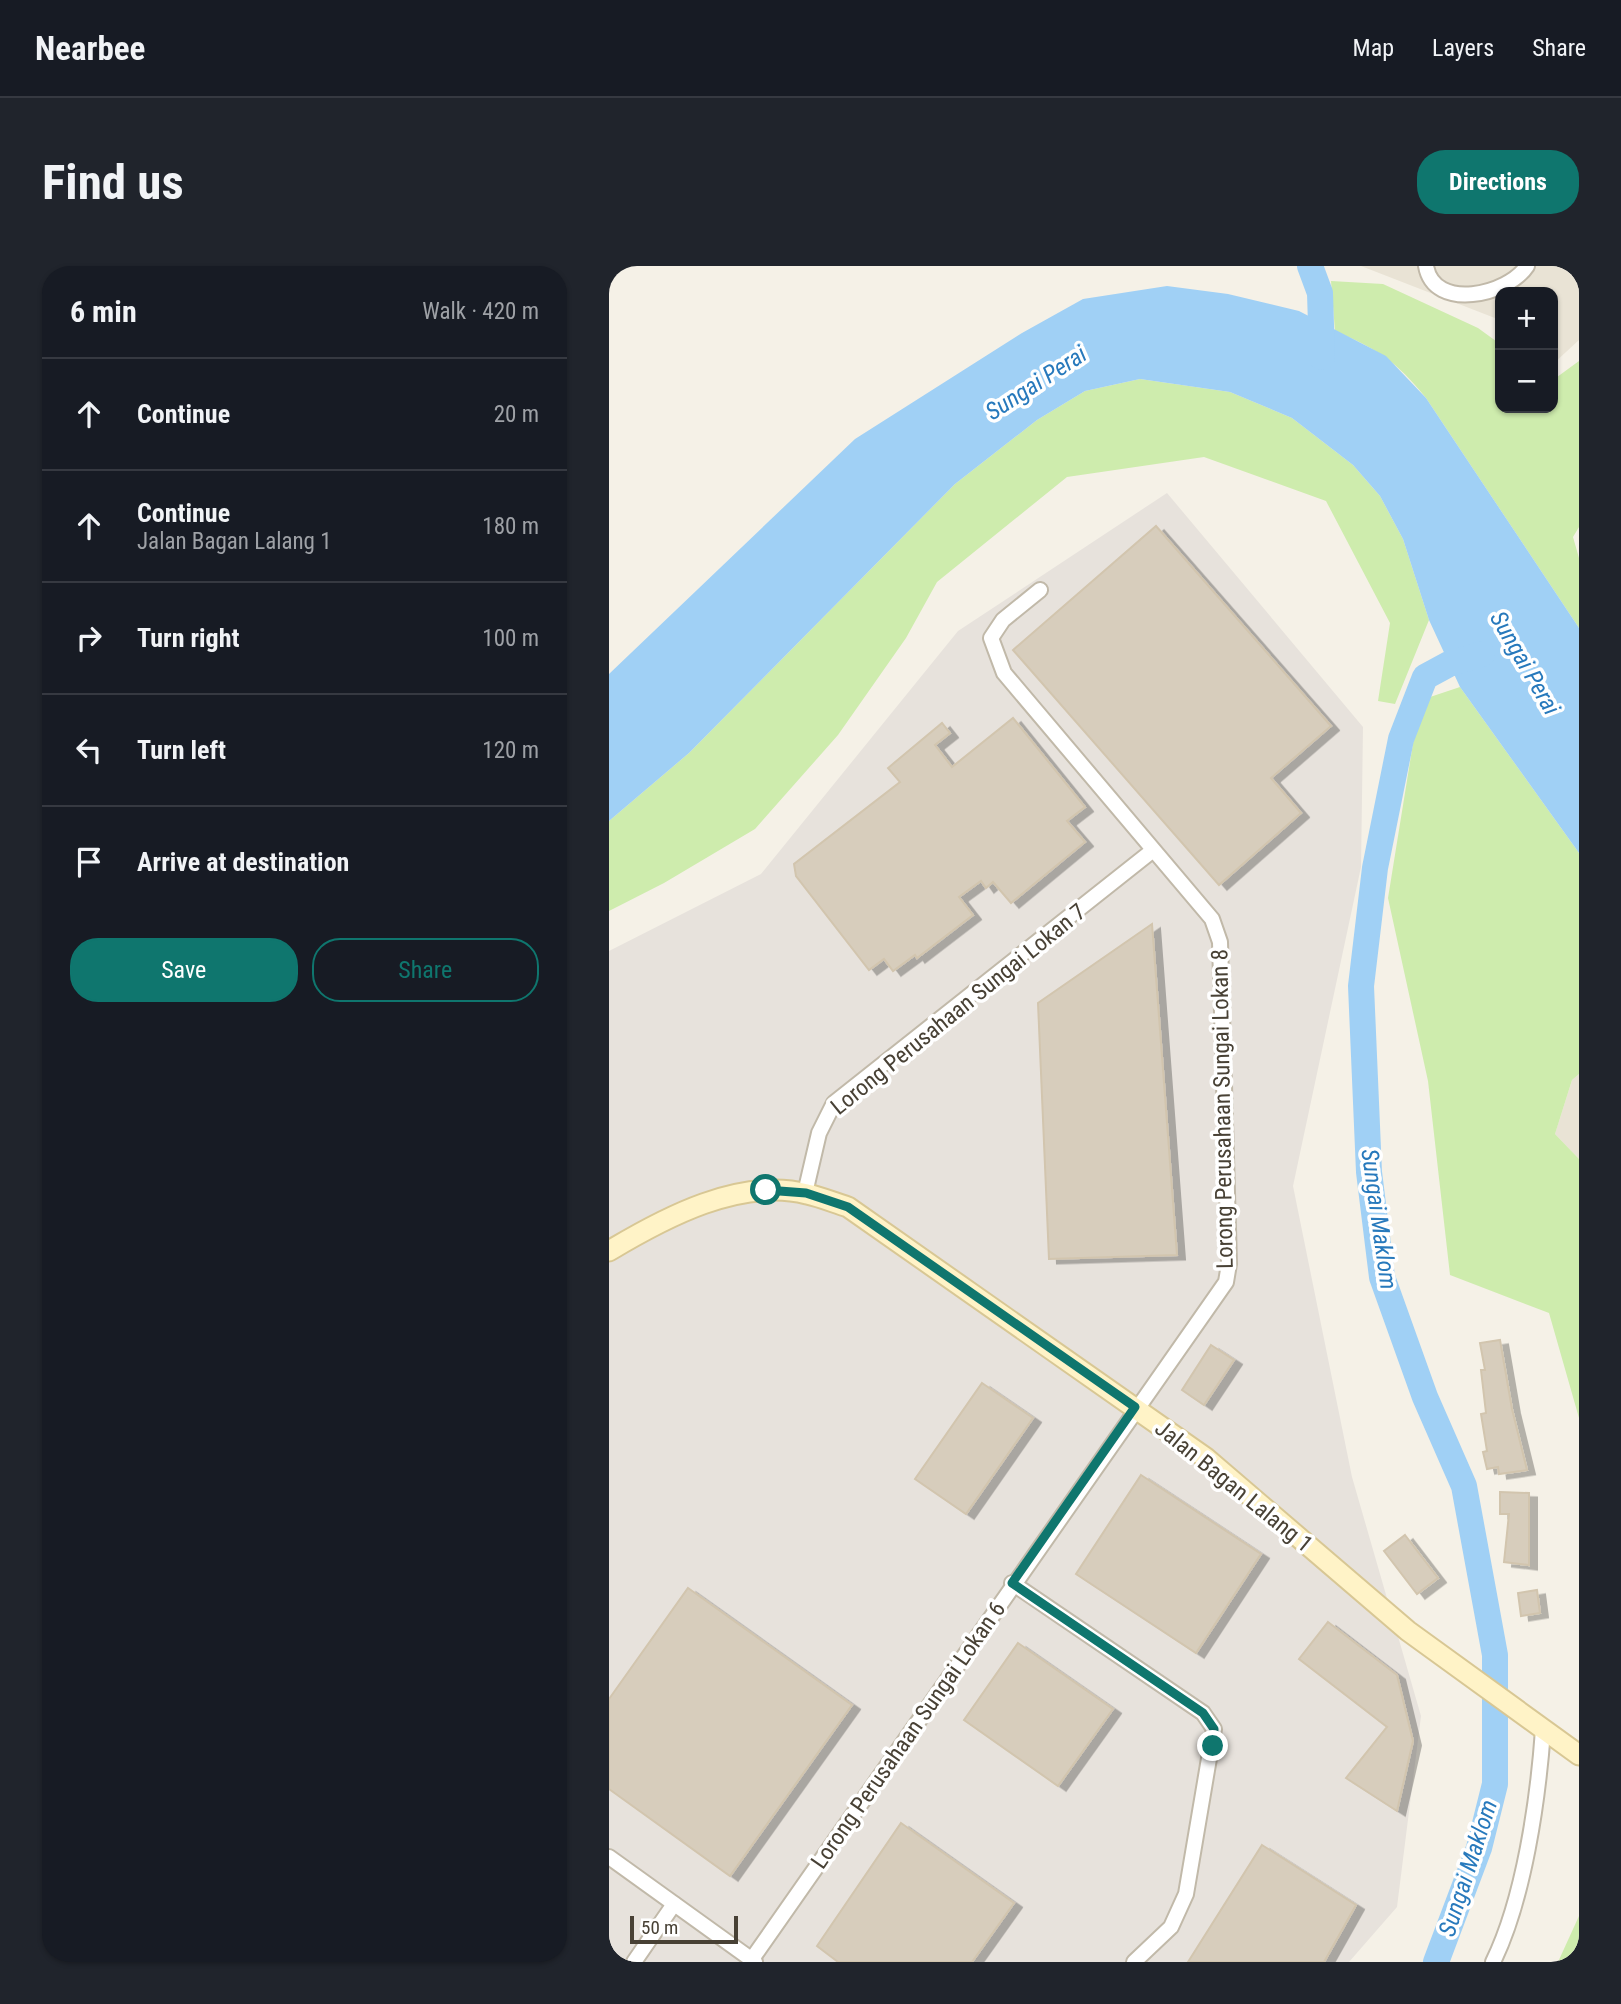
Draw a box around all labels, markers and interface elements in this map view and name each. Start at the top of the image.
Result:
text: Nearbee [35,29,145,68]
text: Map [1353,34,1394,62]
text: Layers [1432,34,1494,62]
text: Share [1532,34,1586,62]
button: Directions [1417,150,1579,214]
text: Find us [42,154,184,211]
map controls [1495,287,1558,413]
button: + [1495,287,1558,350]
text: 6 min [70,294,137,329]
text: Walk · 420 m [422,298,539,325]
water label: Sungai Perai [980,340,1092,426]
button: − [1495,350,1558,413]
icon: ahead [70,395,108,433]
text: Continue [137,399,230,429]
text: 20 m [494,401,539,428]
text: Continue [137,498,230,528]
icon: ahead [70,507,108,545]
text: 180 m [482,513,539,540]
text: Jalan Bagan Lalang 1 [137,528,332,555]
water label: Sungai Perai [1484,606,1566,720]
icon: right [70,619,108,657]
text: Turn right [137,623,239,653]
text: 100 m [482,625,539,652]
icon: left [70,731,108,769]
text: Turn left [137,735,226,765]
text: 120 m [482,737,539,764]
icon: arrive [70,843,108,881]
text: Arrive at destination [137,847,349,877]
street label: Lorong Perusahaan Sungai Lokan 7 [826,898,1091,1121]
button: Save [70,938,298,1002]
button: Share [312,938,539,1002]
street label: Lorong Perusahaan Sungai Lokan 8 [1206,949,1239,1269]
water label: Sungai Maklom [1355,1147,1403,1291]
route start [750,1174,781,1205]
street label: Jalan Bagan Lalang 1 [1150,1415,1318,1558]
street label: Lorong Perusahaan Sungai Lokan 6 [806,1597,1011,1874]
route end [1197,1730,1228,1761]
water label: Sungai Maklom [1433,1796,1503,1940]
scale bar [630,1913,739,1945]
text: 50 m [641,1916,678,1939]

